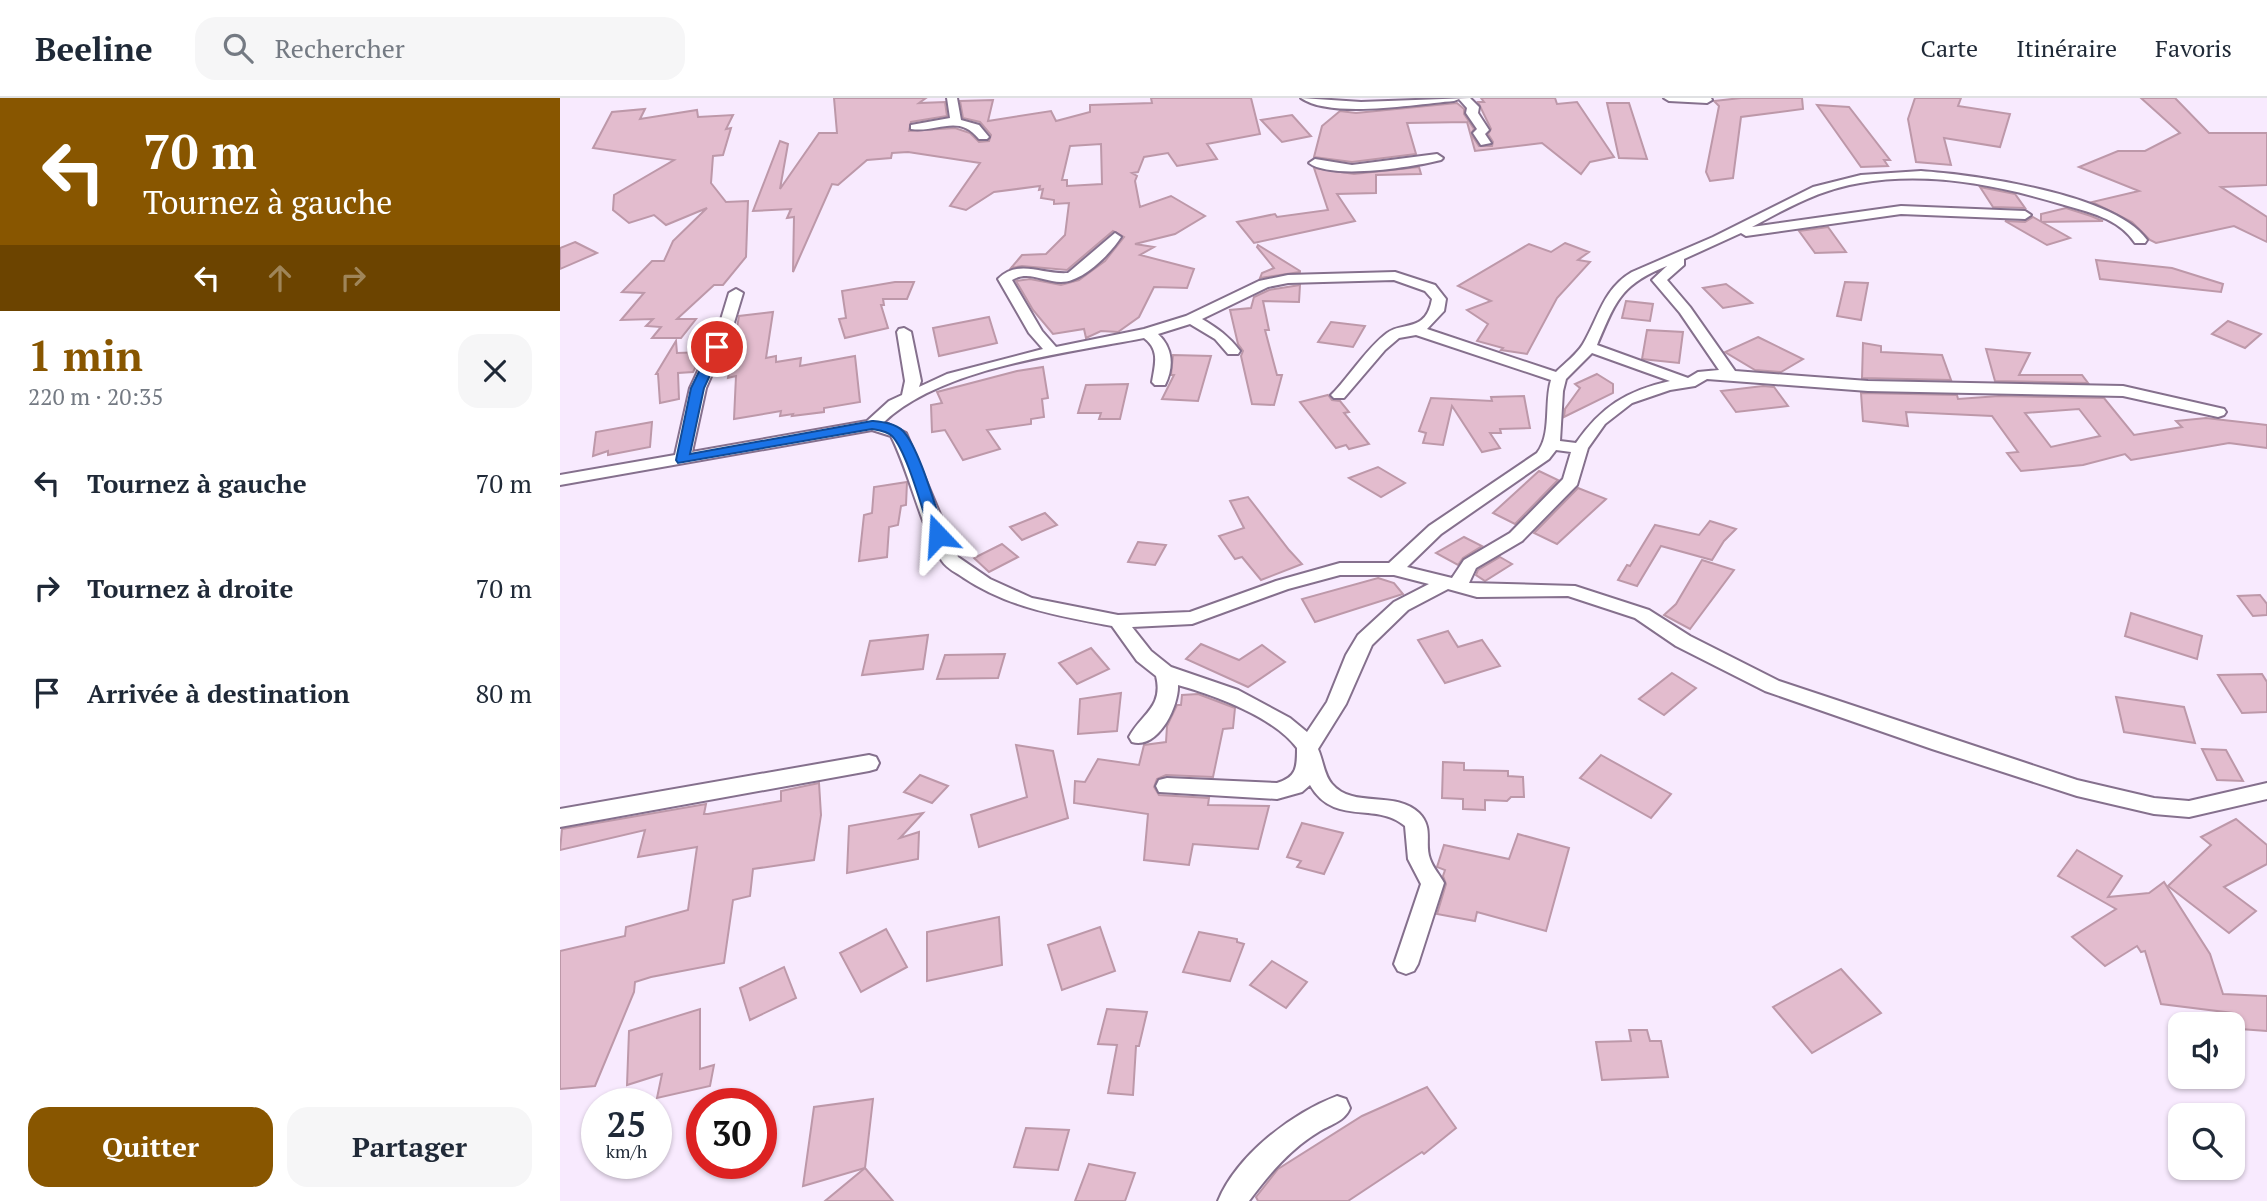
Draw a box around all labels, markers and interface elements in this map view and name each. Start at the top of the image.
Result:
search box [195,17,685,80]
text: Beeline [35,27,153,70]
icon: search [219,29,257,67]
text: Rechercher [275,31,405,65]
text: Carte [1920,32,1978,64]
text: Itinéraire [2016,32,2117,64]
text: Favoris [2155,32,2232,64]
text: 70 m [143,118,257,183]
icon: left [28,126,119,217]
text: Tournez à gauche [143,181,392,223]
icon: left [188,259,226,297]
icon: ahead [261,259,299,297]
icon: right [334,259,372,297]
pin [687,317,747,377]
text: 1 min [28,327,143,383]
icon: arrive [698,328,736,366]
button: close [458,334,532,408]
text: 220 m · 20:35 [28,381,163,412]
icon: left [28,464,66,502]
text: Tournez à gauche [87,466,307,500]
text: 70 m [476,466,532,500]
position arrow [901,498,975,572]
icon: right [28,569,66,607]
text: Tournez à droite [87,571,293,605]
text: 70 m [476,571,532,605]
icon: arrive [28,674,66,712]
text: Arrivée à destination [87,676,350,710]
text: 80 m [476,676,532,710]
map controls [2168,1012,2245,1180]
button: sound [2168,1012,2245,1089]
speed limit sign: 30 [686,1088,777,1179]
text: 25 [607,1101,646,1147]
button: search [2168,1103,2245,1180]
button: Quitter [28,1107,273,1187]
button: Partager [287,1107,532,1187]
text: km/h [606,1139,647,1163]

